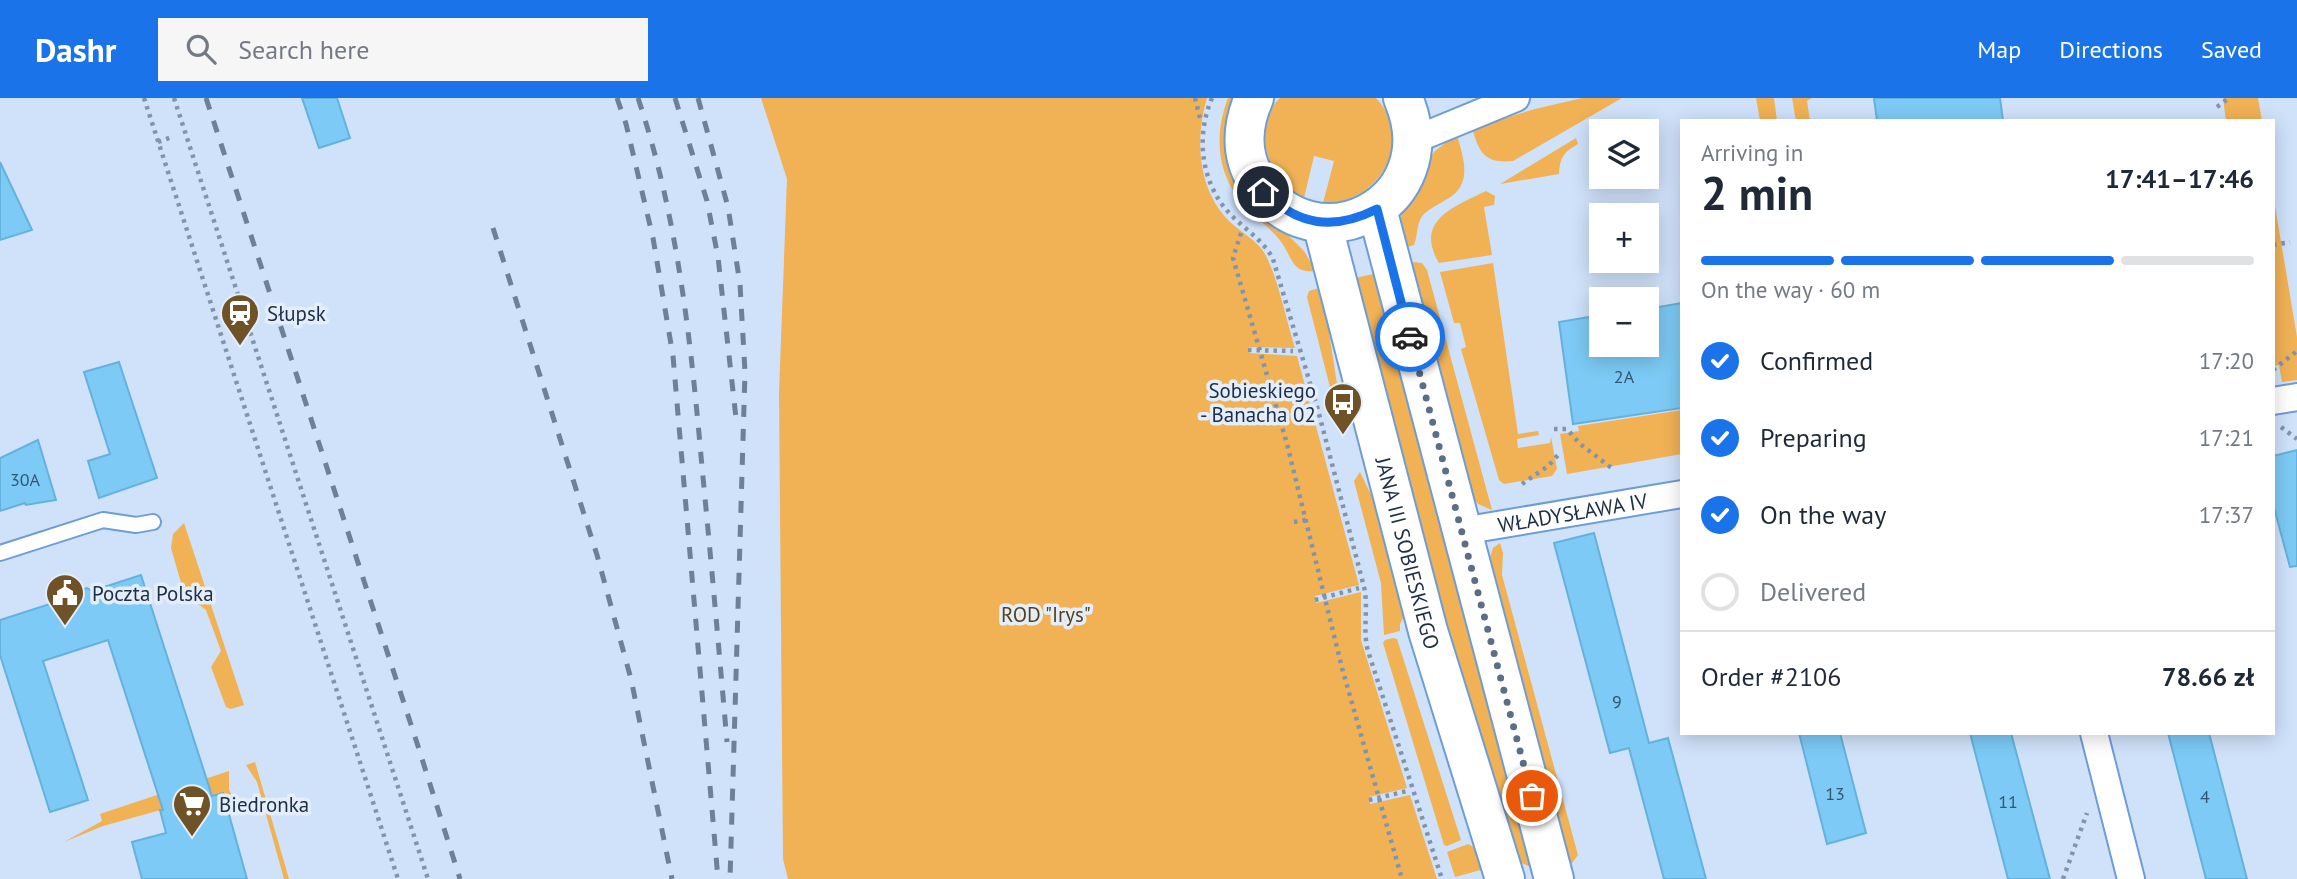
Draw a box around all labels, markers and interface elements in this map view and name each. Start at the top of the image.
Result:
search box [158,18,648,81]
text: Dashr [35,28,116,71]
icon: search [182,30,220,68]
text: Search here [238,33,369,66]
text: Map [1977,34,2021,65]
text: Directions [2059,34,2163,65]
text: Saved [2201,34,2262,65]
map controls [1589,119,1659,357]
button: layers [1589,119,1659,189]
text: Arriving in [1701,138,1803,167]
pin [1233,162,1293,222]
text: 17:41–17:46 [2105,162,2254,195]
text: 2 min [1701,163,1813,223]
icon: home [1244,173,1282,211]
button: + [1589,203,1659,273]
text: On the way · 60 m [1701,275,1880,304]
button: − [1589,287,1659,357]
station icon: Słupsk [219,292,261,347]
place label: Słupsk [267,300,326,327]
courier [1375,302,1445,372]
icon: car [1391,318,1429,356]
icon: check [1701,342,1739,380]
text: Confirmed [1760,344,1873,377]
text: 17:20 [2199,346,2254,375]
house number: 2A [1614,365,1635,388]
place label: Sobieskiego - Banacha 02 [1200,377,1316,428]
bus stop icon: Sobieskiego - Banacha 02 [1322,381,1364,436]
icon: check [1701,419,1739,457]
text: Preparing [1760,421,1867,454]
text: 17:21 [2199,423,2254,452]
street label: JANA III SOBIESKIEGO [1370,453,1446,652]
house number: 30A [10,468,41,491]
street label: WŁADYSŁAWA IV [1496,487,1649,538]
icon: check [1701,496,1739,534]
text: On the way [1760,498,1886,531]
text: 17:37 [2199,500,2254,529]
public building icon: Poczta Polska [44,572,86,627]
text: Delivered [1760,575,1866,608]
place label: Poczta Polska [92,580,214,607]
park label: ROD "Irys" [1001,601,1091,628]
text: Order #2106 [1701,660,1841,693]
text: 78.66 zł [2162,660,2254,693]
house number: 9 [1612,690,1622,713]
pin [1502,766,1562,826]
icon: bag [1513,777,1551,815]
house number: 13 [1825,782,1845,805]
supermarket icon: Biedronka [171,783,213,838]
house number: 4 [2200,785,2210,808]
house number: 11 [1998,790,2018,813]
place label: Biedronka [219,791,309,818]

